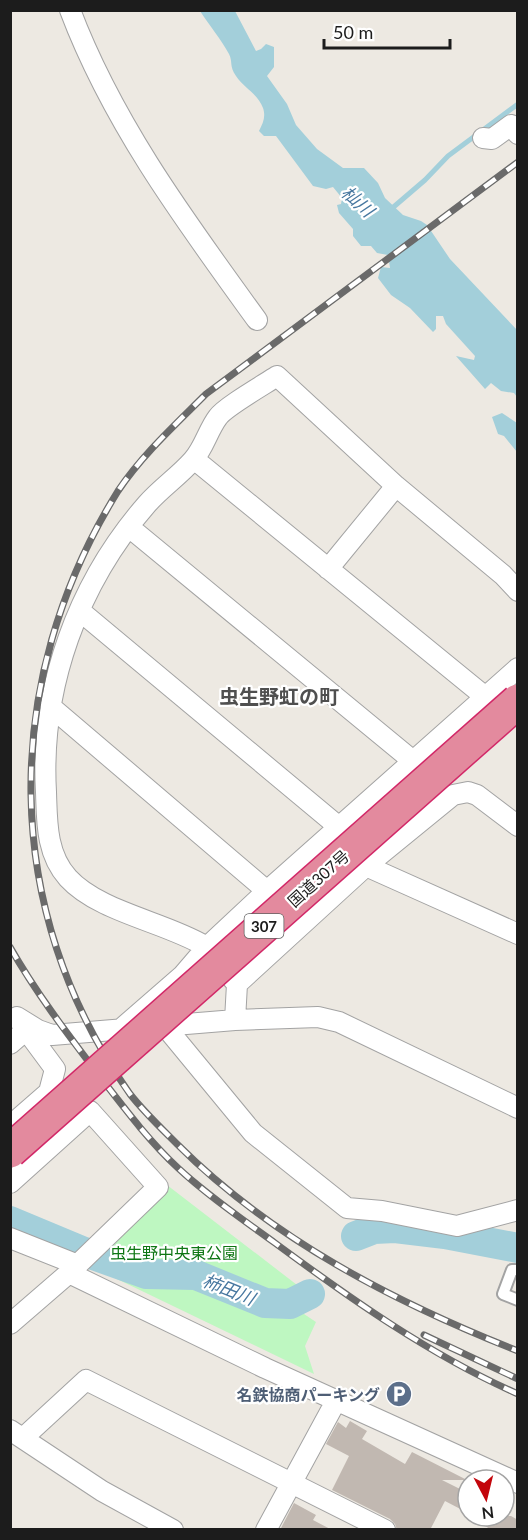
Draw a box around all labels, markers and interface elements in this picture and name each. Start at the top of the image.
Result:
scale bar [324,12,450,50]
text: 50 m [333,21,373,43]
water label: 杣川 [337,181,380,223]
district label: 虫生野虹の町 [219,684,339,708]
street label: 国道307号 [283,846,353,910]
road number: 307 [244,914,284,938]
park label: 虫生野中央東公園 [110,1243,238,1262]
water label: 柿田川 [200,1269,260,1310]
parking icon: 名鉄協商パーキング [384,1379,414,1409]
place label: 名鉄協商パーキング [236,1385,380,1404]
north arrow [456,1468,516,1528]
text: N [481,1503,495,1524]

